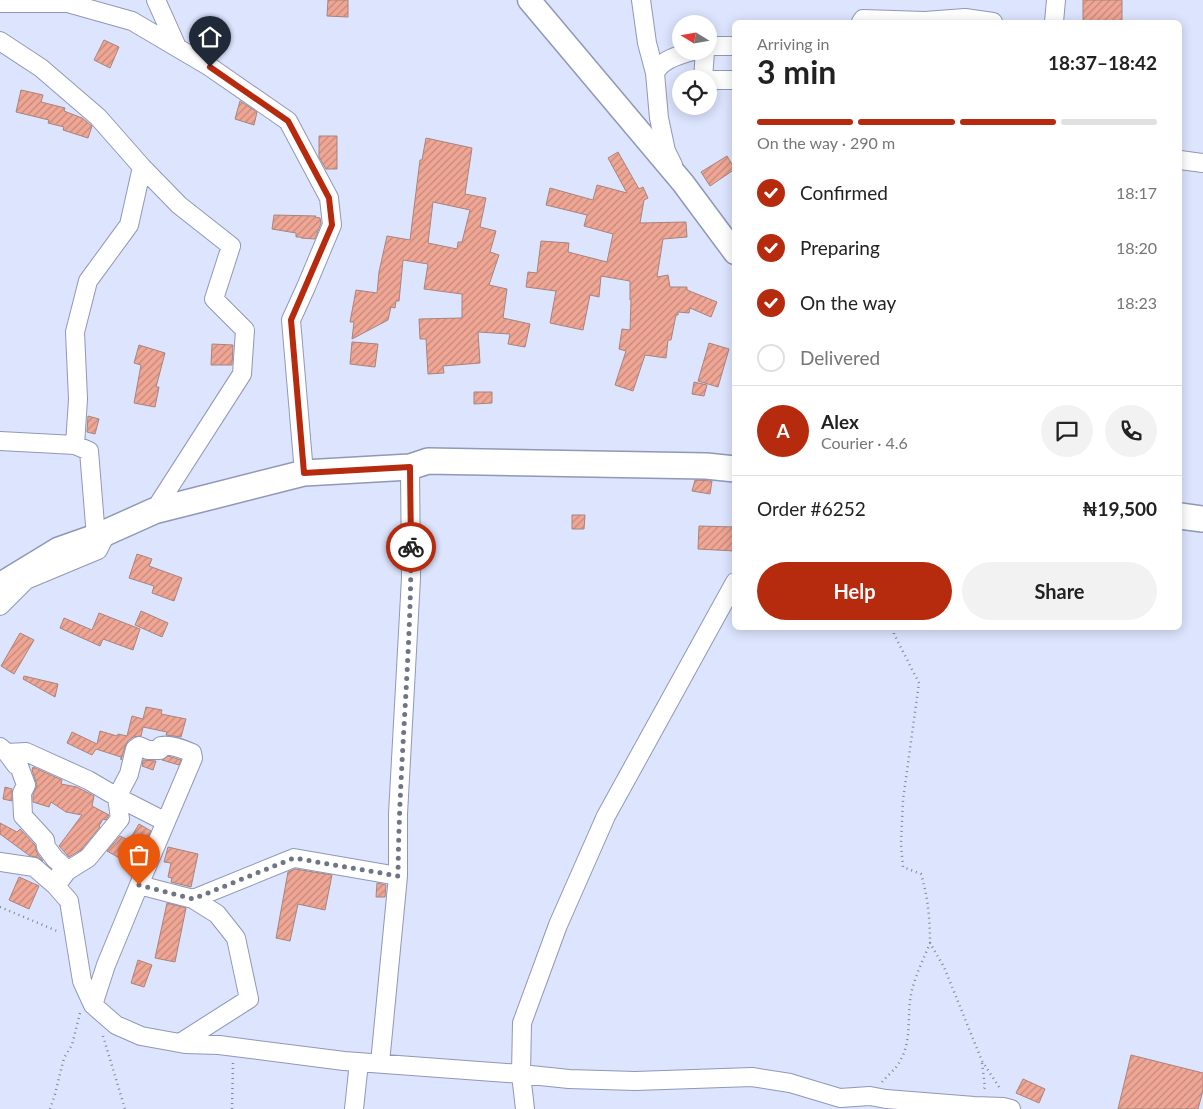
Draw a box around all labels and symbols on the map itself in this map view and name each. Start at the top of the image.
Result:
north arrow [672,15,718,60]
pin [189,16,231,67]
courier [386,522,436,572]
pin [118,834,160,885]

